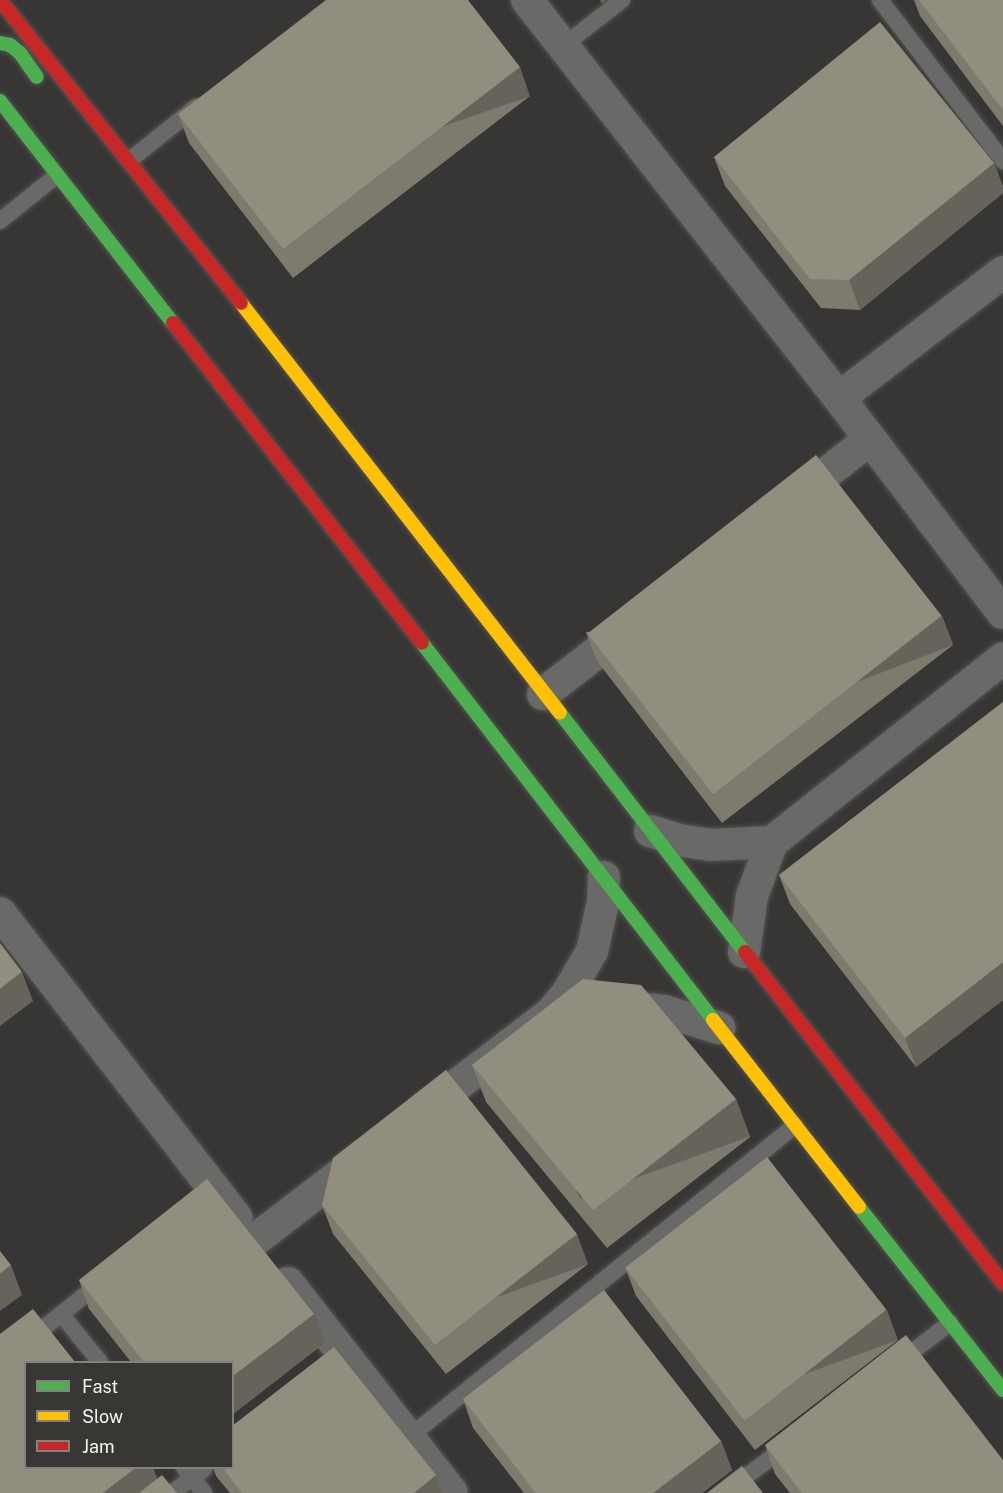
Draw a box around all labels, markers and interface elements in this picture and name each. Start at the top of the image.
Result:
legend [24,1361,234,1469]
text: Fast [82,1376,118,1397]
text: Slow [82,1406,123,1427]
text: Jam [82,1436,115,1457]

